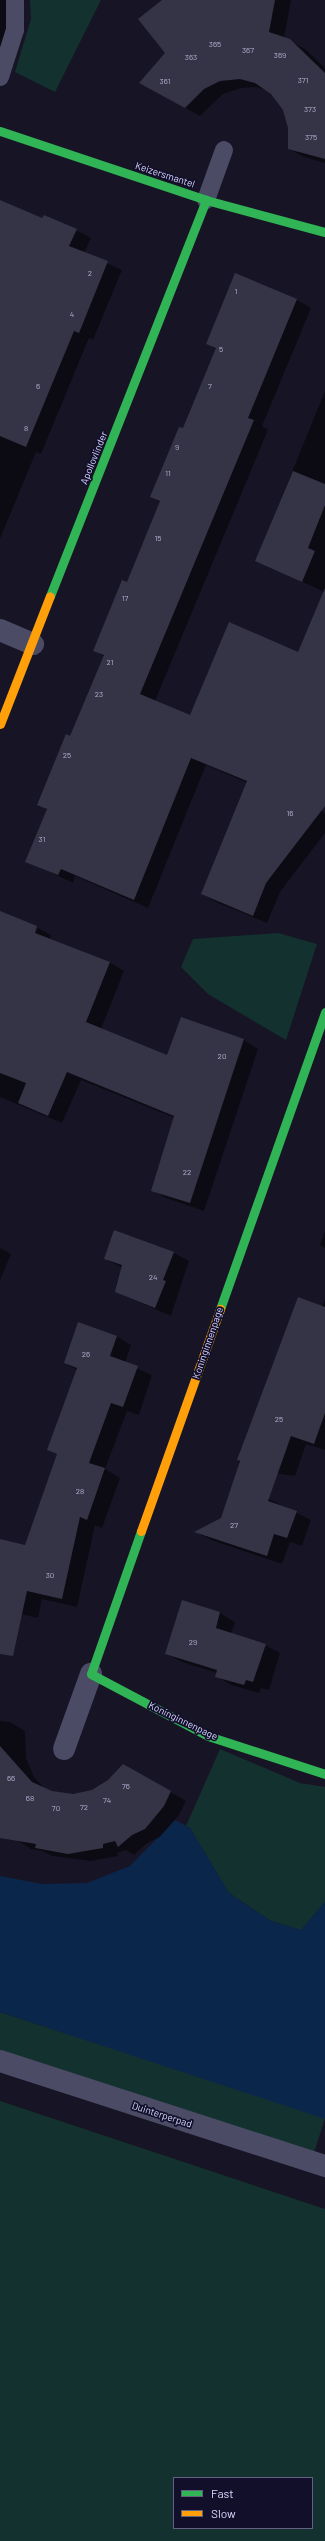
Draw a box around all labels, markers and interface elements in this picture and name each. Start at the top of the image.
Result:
house number: 365 [209,40,221,50]
house number: 367 [242,46,254,56]
house number: 369 [274,51,286,61]
house number: 363 [185,53,197,63]
house number: 371 [298,76,308,86]
house number: 361 [160,77,170,87]
house number: 373 [304,105,316,115]
house number: 375 [305,133,317,143]
street label: Keizersmantel [134,160,196,190]
house number: 2 [88,269,92,279]
house number: 1 [235,287,237,297]
house number: 4 [70,310,74,320]
house number: 5 [219,345,223,355]
house number: 6 [36,382,40,392]
house number: 7 [208,382,212,392]
house number: 8 [24,424,28,434]
street label: Apollovlinder [78,430,110,486]
house number: 9 [175,443,179,453]
house number: 11 [165,469,171,479]
house number: 15 [155,534,161,544]
house number: 17 [122,594,128,604]
house number: 21 [107,658,113,668]
house number: 23 [95,690,103,700]
house number: 25 [63,751,71,761]
house number: 16 [287,809,293,819]
house number: 31 [39,835,45,845]
house number: 20 [218,1052,226,1062]
house number: 22 [183,1168,191,1178]
house number: 24 [149,1273,157,1283]
street label: Koninginnenpage [190,1305,226,1381]
house number: 26 [82,1350,90,1360]
house number: 25 [275,1415,283,1425]
house number: 28 [76,1487,84,1497]
house number: 27 [230,1521,238,1531]
house number: 30 [46,1571,54,1581]
house number: 29 [189,1638,197,1648]
street label: Koninginnenpage [146,1699,220,1743]
house number: 66 [7,1774,15,1784]
house number: 76 [122,1782,130,1792]
house number: 68 [26,1794,34,1804]
house number: 74 [103,1796,111,1806]
house number: 72 [80,1803,88,1813]
house number: 70 [52,1804,60,1814]
street label: Duinterperpad [131,2100,193,2130]
legend [173,2477,313,2529]
text: Fast [211,2486,234,2500]
text: Slow [211,2506,236,2520]

